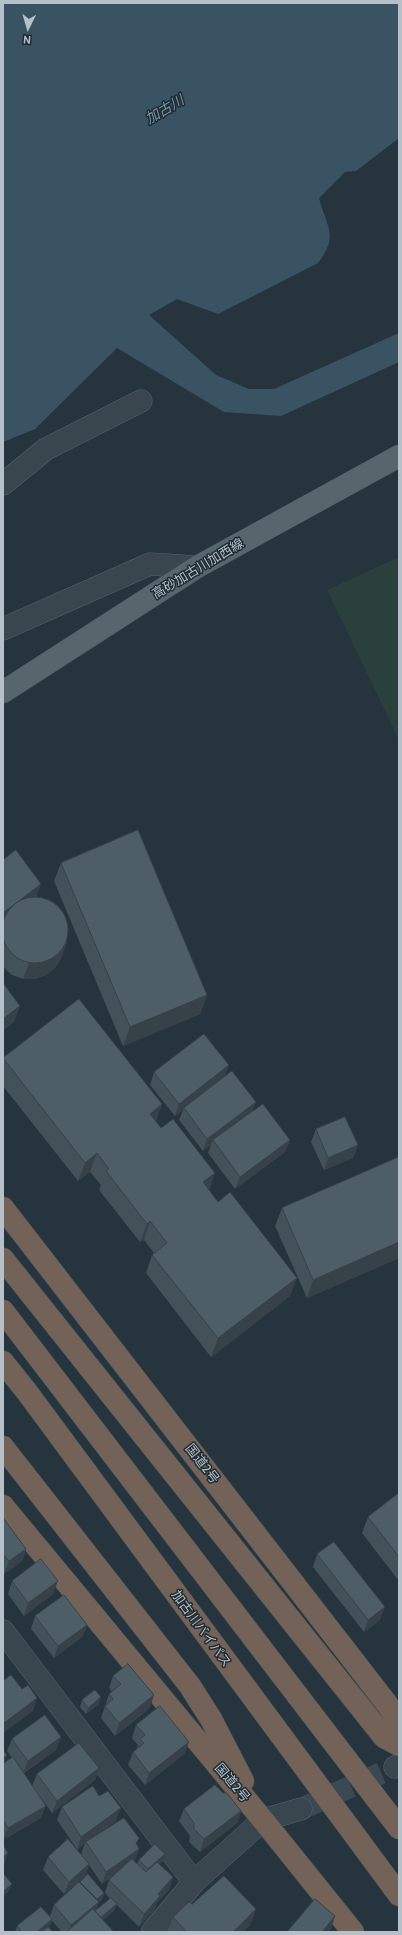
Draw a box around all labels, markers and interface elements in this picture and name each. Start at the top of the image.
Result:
north arrow [8,8,48,48]
text: N [22,33,31,47]
water label: 加古川 [143,92,187,128]
street label: 高砂加古川加西線 [149,536,247,602]
street label: 国道2号 [182,1441,222,1487]
street label: 加古川バイパス [168,1588,234,1670]
street label: 国道2号 [211,1760,253,1806]

